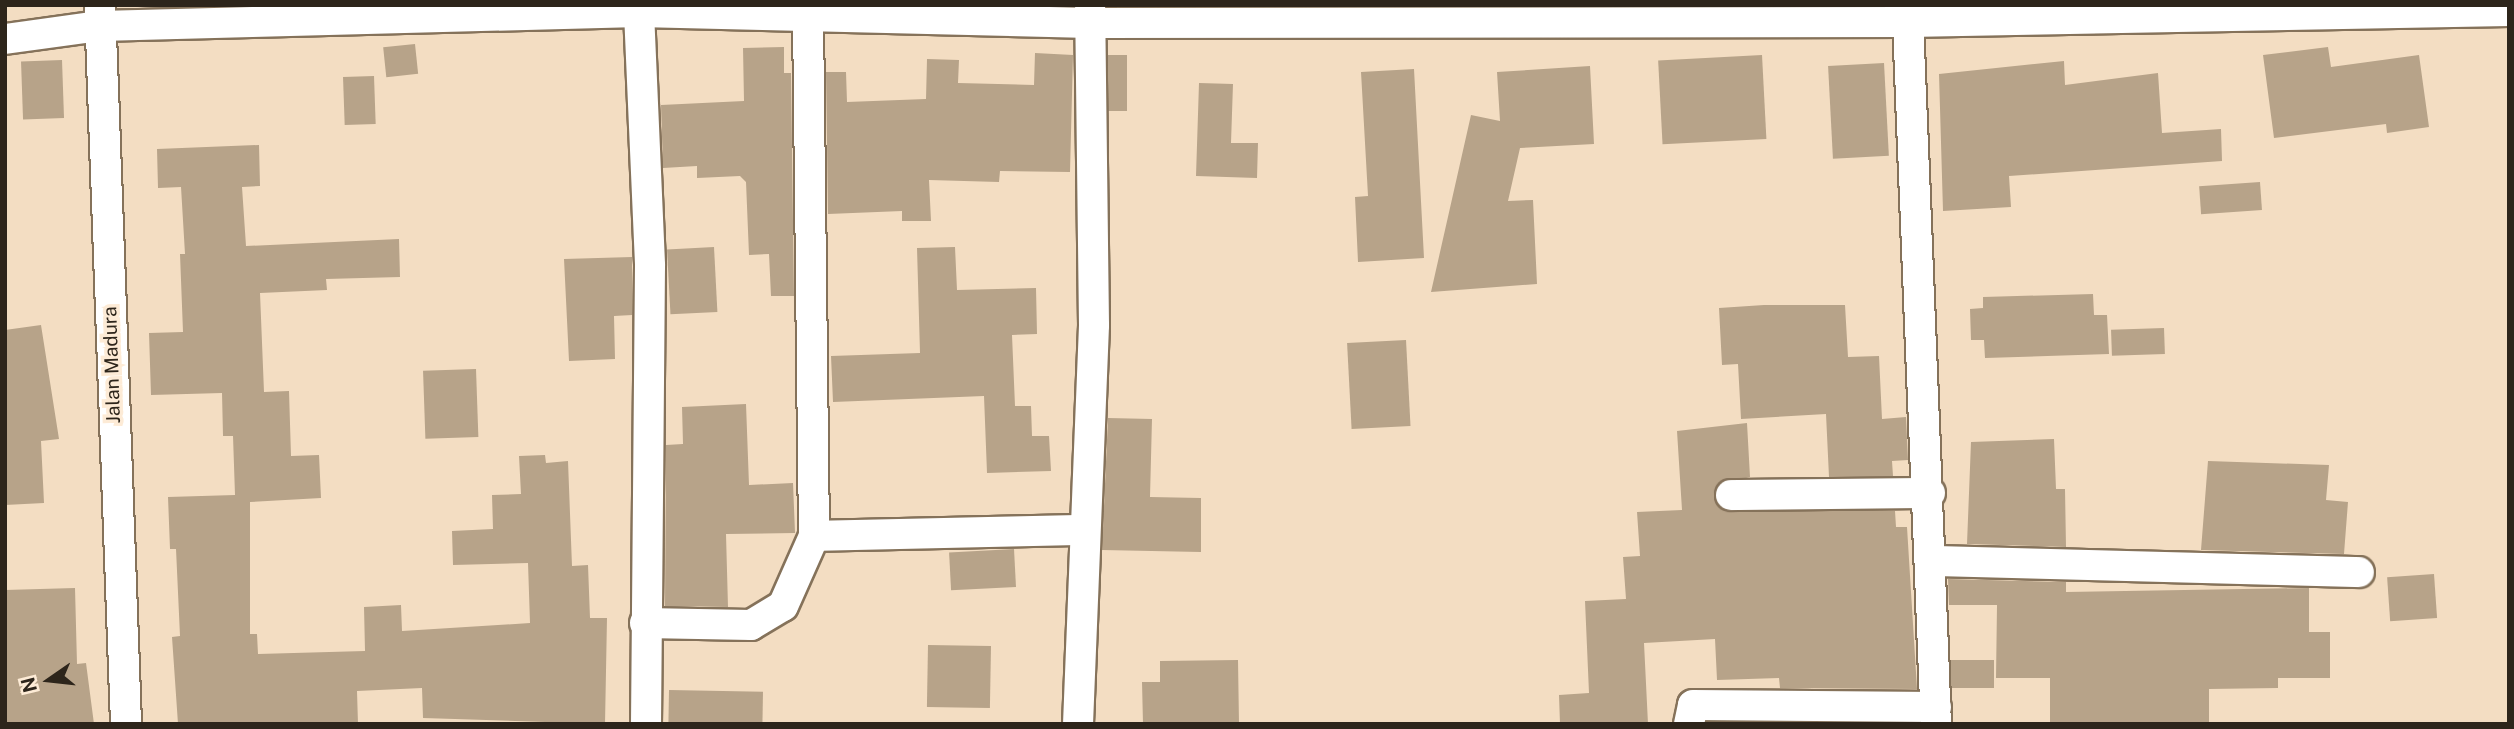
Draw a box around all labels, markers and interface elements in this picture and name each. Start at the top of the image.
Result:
street label: Jalan Madura [99,306,125,424]
north arrow [14,645,84,715]
text: N [16,675,41,695]

